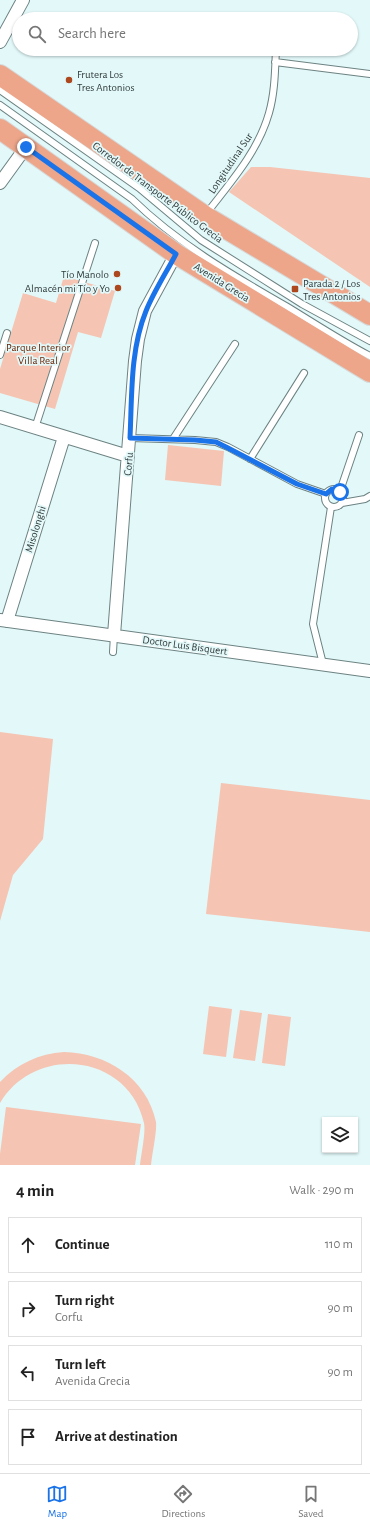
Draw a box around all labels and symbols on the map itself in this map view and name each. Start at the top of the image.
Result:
place label: Frutera Los Tres Antonios [77,69,135,93]
marker: Frutera Los Tres Antonios [64,75,74,85]
street label: Longitudinal Sur [206,131,255,196]
route end [17,138,35,156]
street label: Corredor de Transporte Público Grecia [90,140,225,245]
street label: Avenida Grecia [192,261,252,304]
place label: Tío Manolo [61,269,109,280]
marker: Tío Manolo [112,269,122,279]
place label: Parada 2 / Los Tres Antonios [303,278,361,302]
place label: Almacén mi Tío y Yo [25,283,110,294]
marker: Almacén mi Tío y Yo [113,283,123,293]
marker: Parada 2 / Los Tres Antonios [290,284,300,294]
park label: Parque Interior Villa Real [6,342,70,366]
street label: Corfu [122,452,135,476]
route start [331,483,349,501]
street label: Misolonghi [23,504,48,554]
street label: Doctor Luis Bisquert [142,634,228,657]

